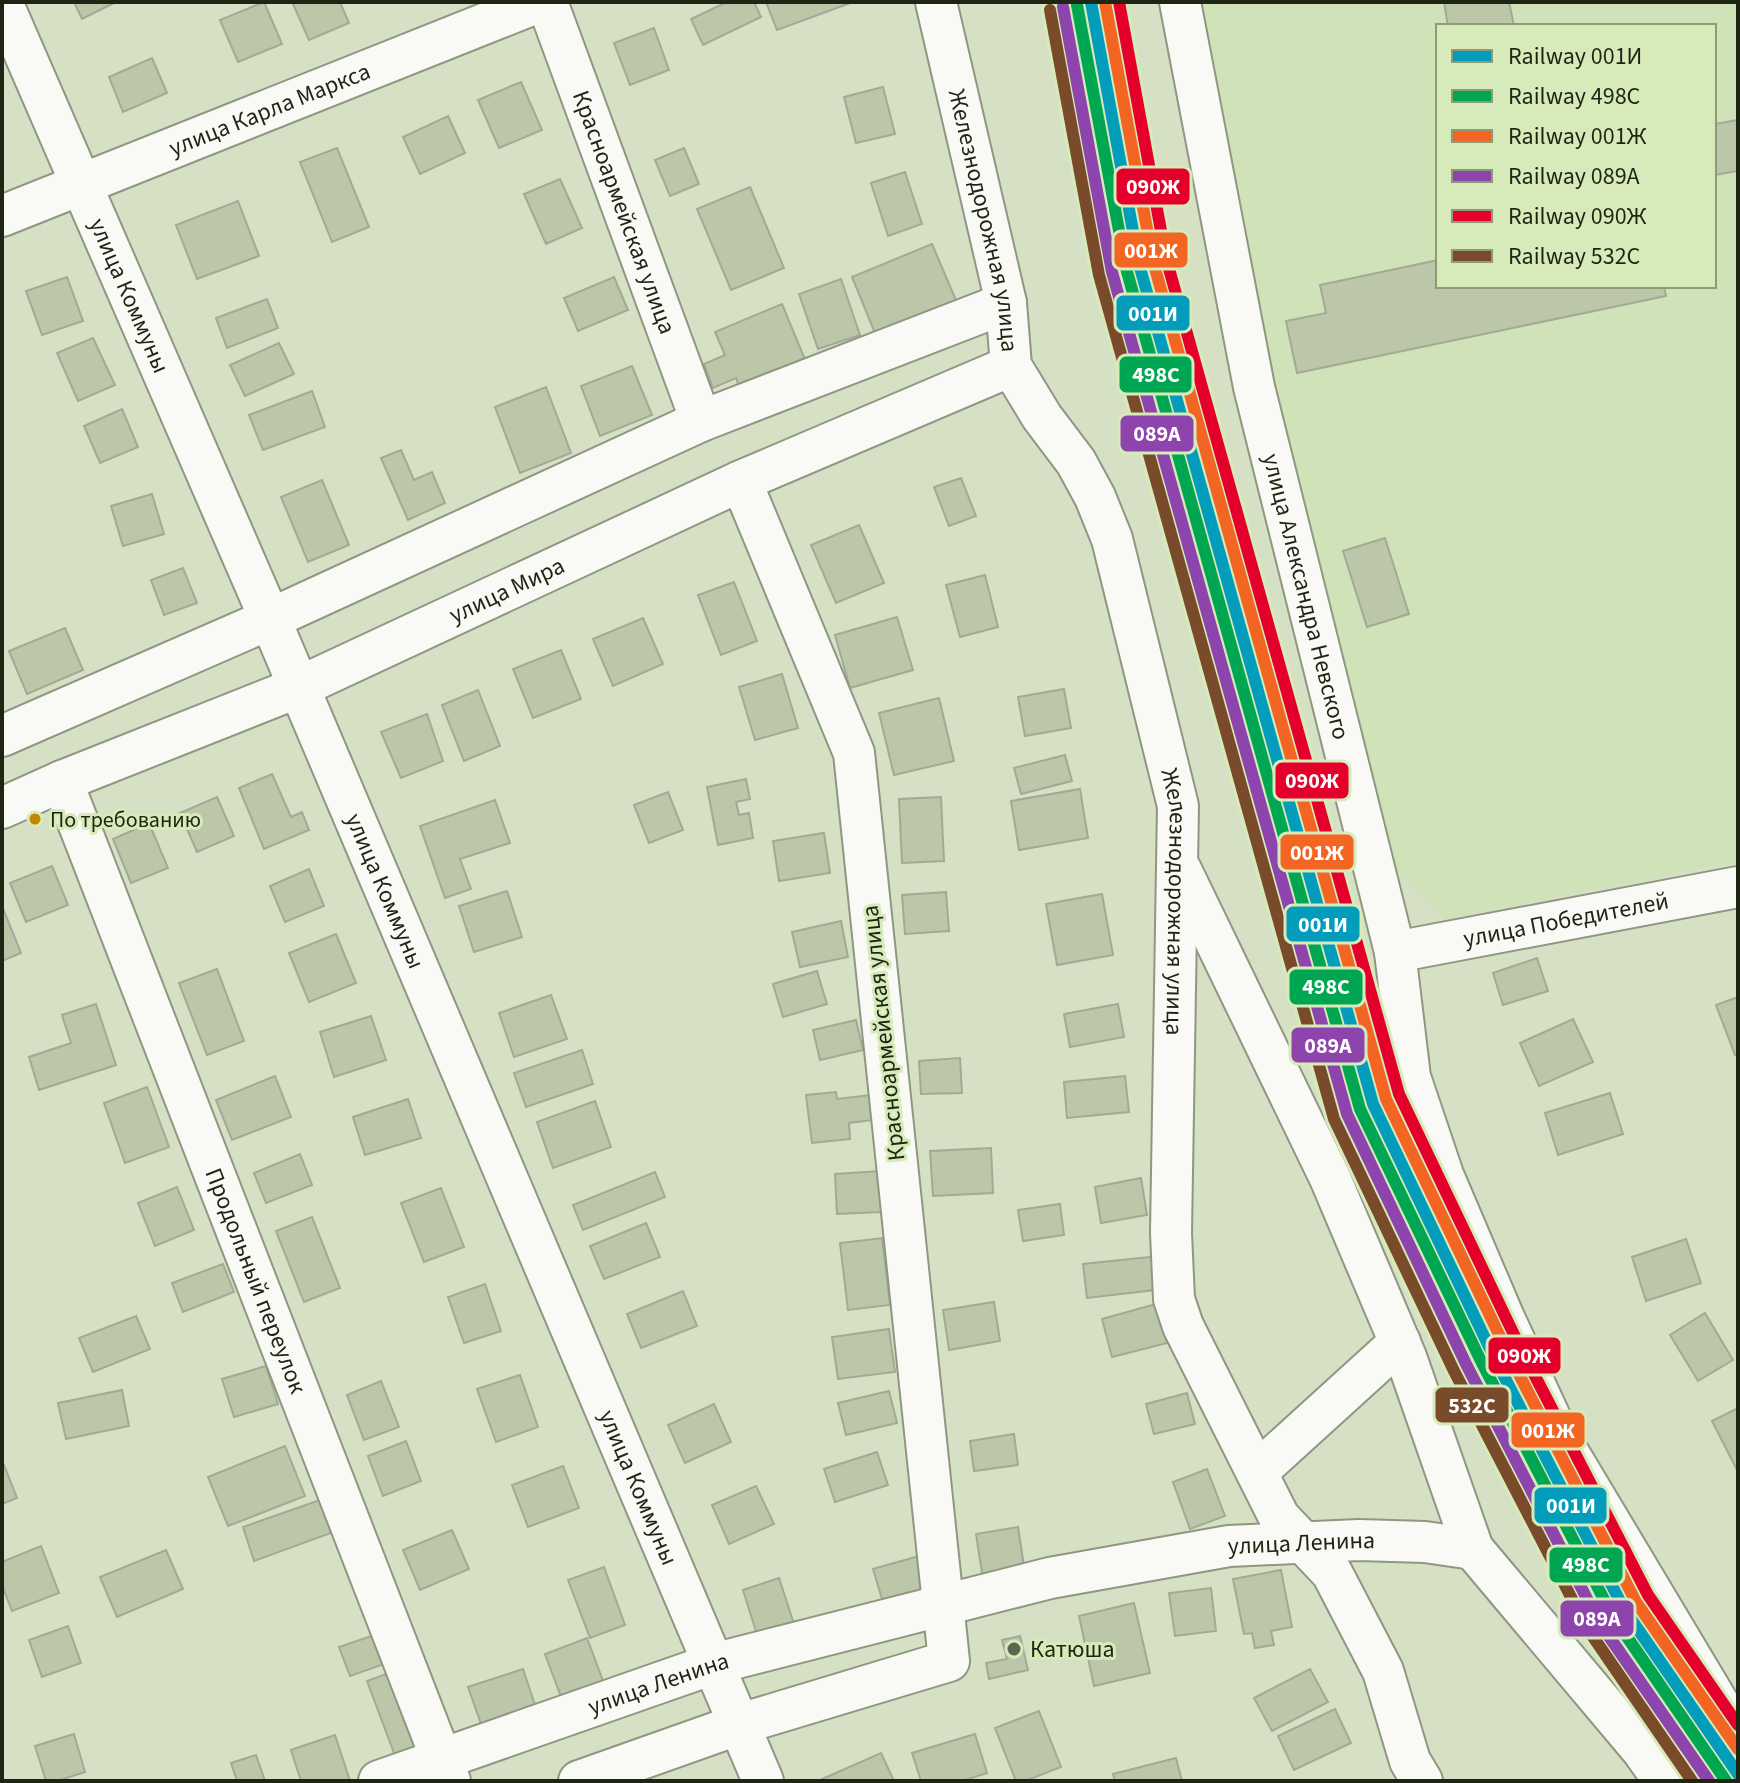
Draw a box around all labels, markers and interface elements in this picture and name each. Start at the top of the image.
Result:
legend [1436,24,1716,288]
text: Railway 001И [1508,39,1642,74]
street label: улица Карла Маркса [164,54,376,166]
text: Railway 498С [1508,79,1640,114]
street label: Красноармейская улица [563,86,685,339]
street label: Железнодорожная улица [939,86,1027,353]
text: Railway 001Ж [1508,119,1647,154]
text: Railway 089А [1508,159,1640,194]
line badge: 090Ж [1115,167,1191,206]
text: 090Ж [1126,171,1181,203]
text: Railway 090Ж [1508,199,1647,234]
street label: улица Коммуны [80,213,178,379]
line badge: 001Ж [1113,231,1189,269]
text: 001Ж [1124,235,1179,267]
text: Railway 532С [1508,239,1640,274]
line badge: 001И [1115,294,1191,332]
text: 001И [1128,298,1178,330]
line badge: 498С [1118,355,1193,394]
text: 498С [1132,359,1180,391]
line badge: 089А [1119,414,1195,453]
text: 089А [1133,418,1181,450]
street label: улица Александра Невского [1253,450,1358,743]
street label: улица Мира [443,549,571,633]
line badge: 090Ж [1274,761,1350,800]
street label: Железнодорожная улица [1151,764,1196,1036]
text: 090Ж [1285,765,1340,797]
place label: По требованию [50,804,201,836]
street label: улица Коммуны [336,808,433,974]
marker: По требованию [27,811,43,827]
line badge: 001Ж [1279,833,1355,871]
text: 001Ж [1290,837,1345,869]
street label: улица Победителей [1460,883,1672,957]
street label: Красноармейская улица [853,903,914,1163]
line badge: 001И [1285,905,1361,943]
text: 001И [1298,909,1348,941]
line badge: 498С [1288,968,1364,1006]
text: 498С [1302,971,1350,1003]
line badge: 089А [1290,1026,1366,1064]
text: 089А [1304,1030,1352,1062]
street label: Продольный переулок [196,1163,315,1399]
line badge: 090Ж [1487,1336,1562,1375]
text: 090Ж [1497,1340,1552,1372]
line badge: 532С [1434,1386,1510,1424]
text: 532С [1448,1390,1496,1422]
street label: улица Коммуны [589,1404,686,1571]
line badge: 001Ж [1510,1411,1586,1449]
text: 001Ж [1521,1415,1576,1447]
line badge: 001И [1533,1486,1608,1525]
text: 001И [1546,1490,1596,1522]
street label: улица Ленина [1227,1523,1376,1564]
line badge: 498С [1548,1546,1624,1584]
text: 498С [1562,1549,1610,1581]
line badge: 089А [1559,1599,1635,1638]
text: 089А [1573,1603,1621,1635]
place label: Катюша [1030,1632,1115,1667]
marker: Катюша [1005,1640,1023,1658]
street label: улица Ленина [583,1644,733,1725]

